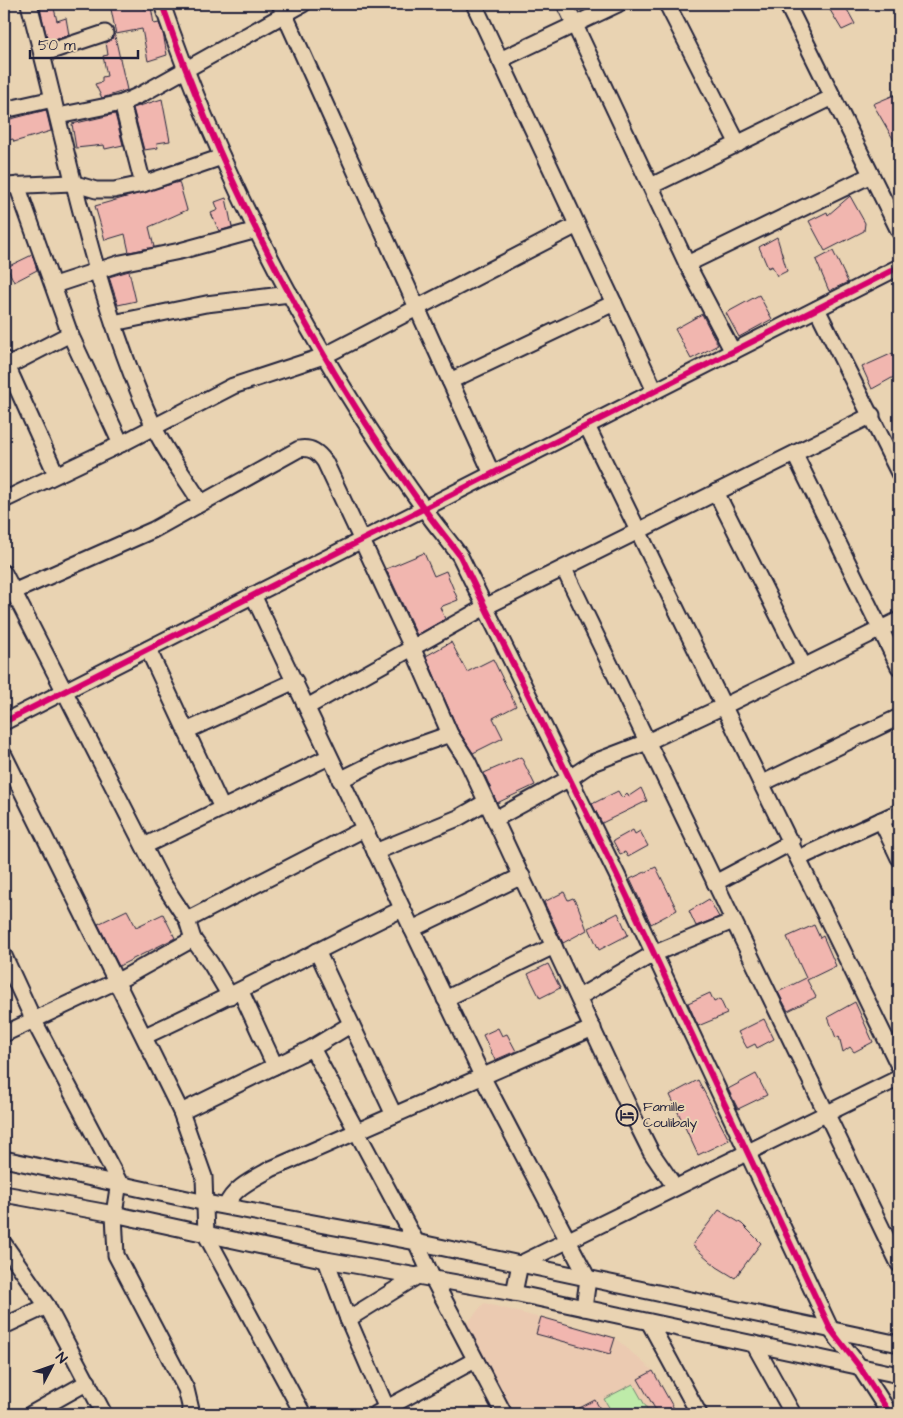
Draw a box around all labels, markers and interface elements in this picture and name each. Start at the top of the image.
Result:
scale bar [30,28,138,60]
text: 50 m [38,35,76,56]
place label: Famille Coulibaly [643,1097,697,1133]
hotel icon: Famille Coulibaly [615,1103,639,1127]
north arrow [28,1340,78,1390]
text: N [51,1348,72,1368]

